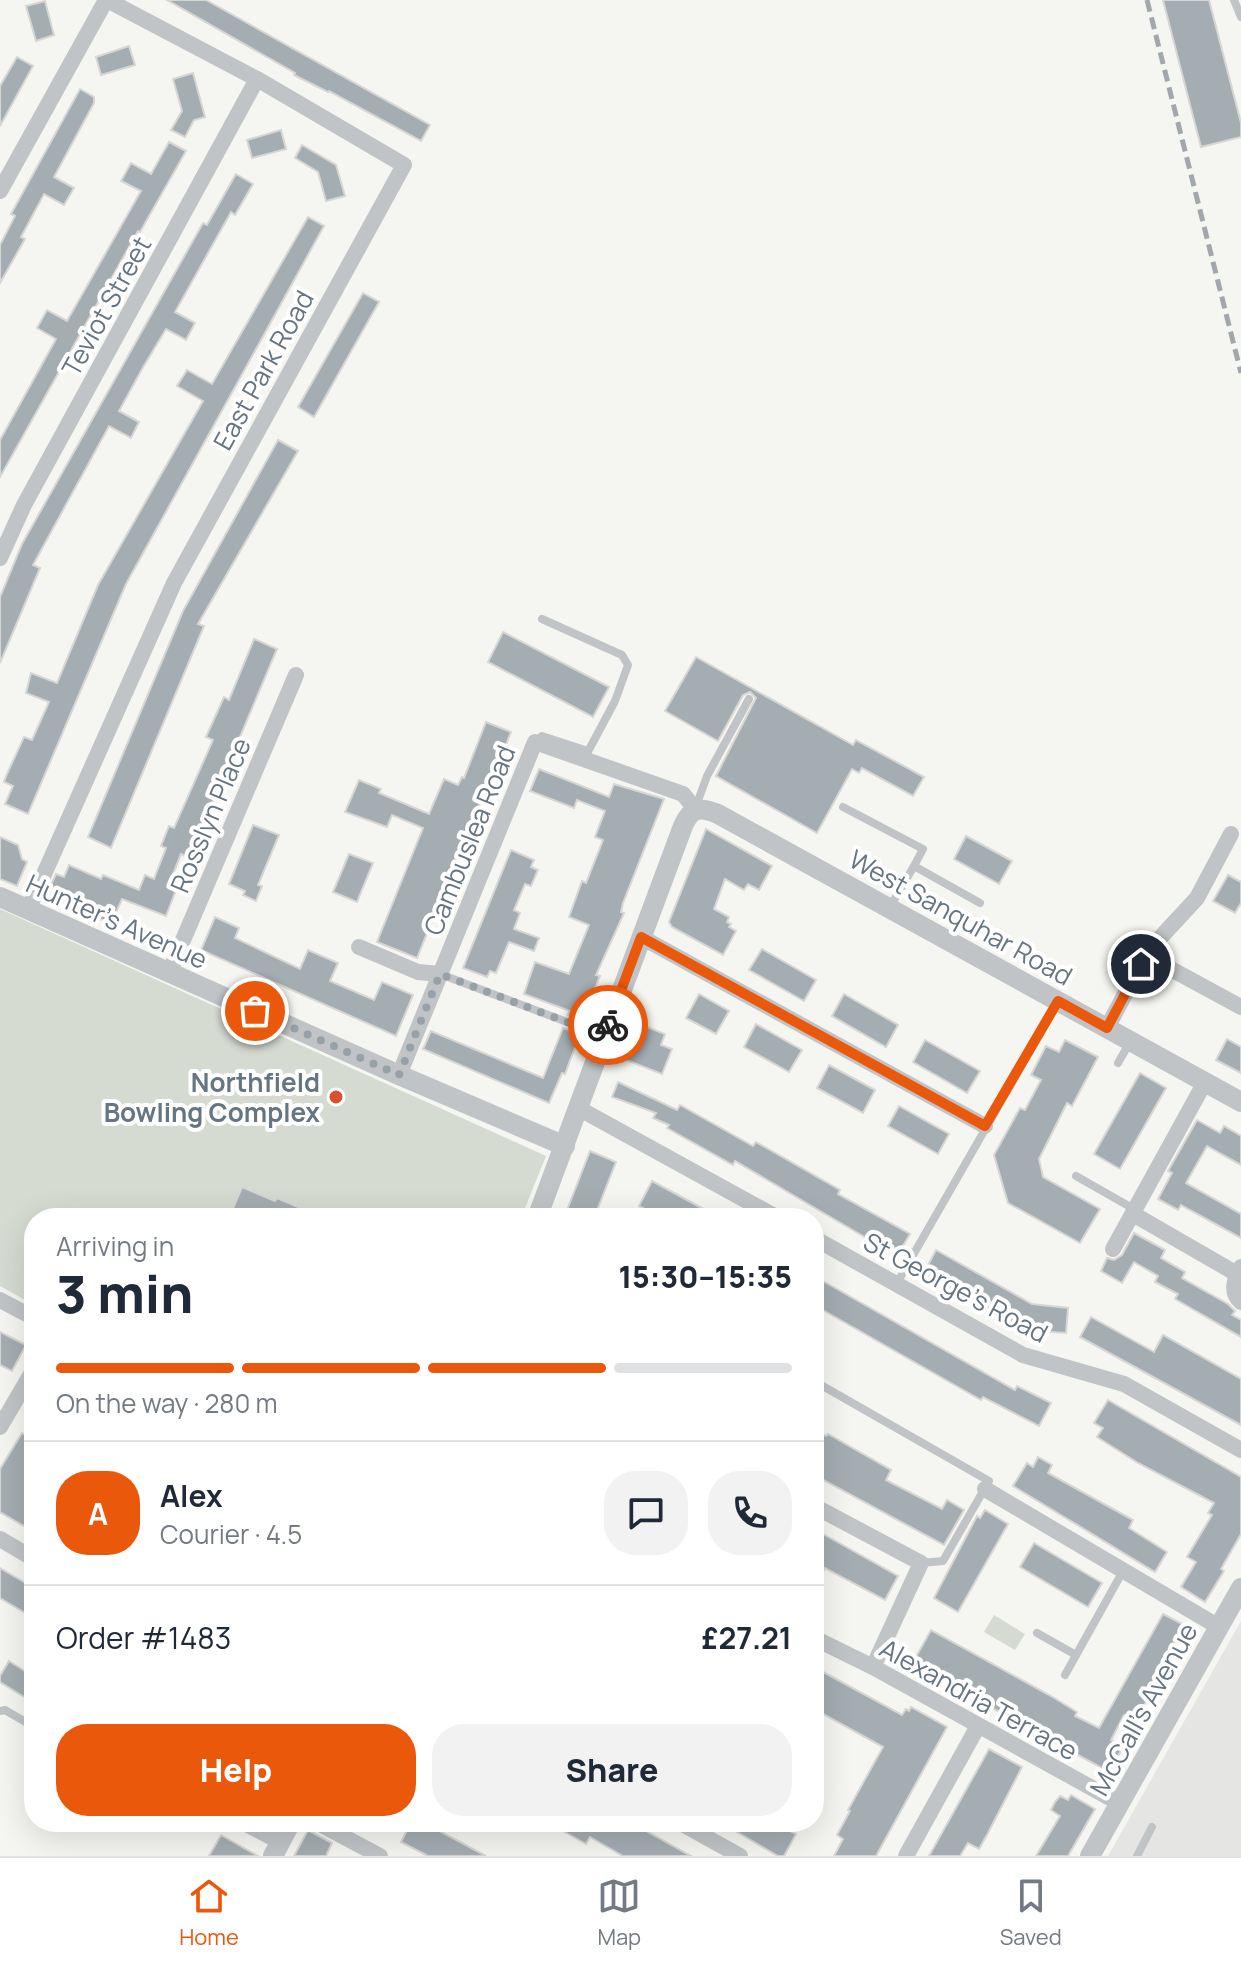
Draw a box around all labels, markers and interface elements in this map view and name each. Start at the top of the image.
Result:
street label: Teviot Street [53,230,159,382]
street label: East Park Road [204,284,322,456]
street label: Rosslyn Place [161,732,259,898]
street label: Cambuslea Road [415,740,523,940]
street label: West Sanquhar Road [843,841,1079,993]
street label: Hunter's Avenue [21,865,213,977]
pin [1107,930,1175,998]
icon: home [1119,942,1163,986]
pin [221,977,289,1045]
courier [568,985,648,1065]
icon: bag [233,989,277,1033]
icon: bike [586,1003,630,1047]
place label: Northfield Bowling Complex [104,1064,321,1130]
marker: Northfield Bowling Complex [327,1088,345,1106]
street label: St George's Road [857,1223,1055,1351]
text: Arriving in [56,1228,174,1264]
text: 15:30–15:35 [618,1256,792,1297]
text: 3 min [56,1258,193,1329]
text: On the way · 280 m [56,1385,278,1421]
button: chat [604,1471,688,1555]
button: phone [708,1471,792,1555]
text: Alex [160,1475,223,1516]
text: A [88,1493,108,1534]
text: Courier · 4.5 [160,1516,302,1552]
street label: McCall's Avenue [1081,1616,1205,1802]
text: Order #1483 [56,1617,231,1658]
text: £27.21 [701,1617,792,1658]
street label: Alexandria Terrace [874,1630,1084,1768]
button: Help [56,1724,416,1816]
button: Share [432,1724,792,1816]
tab: Home [179,1874,239,1952]
tab: Map [597,1874,641,1952]
tab: Saved [1000,1874,1062,1952]

